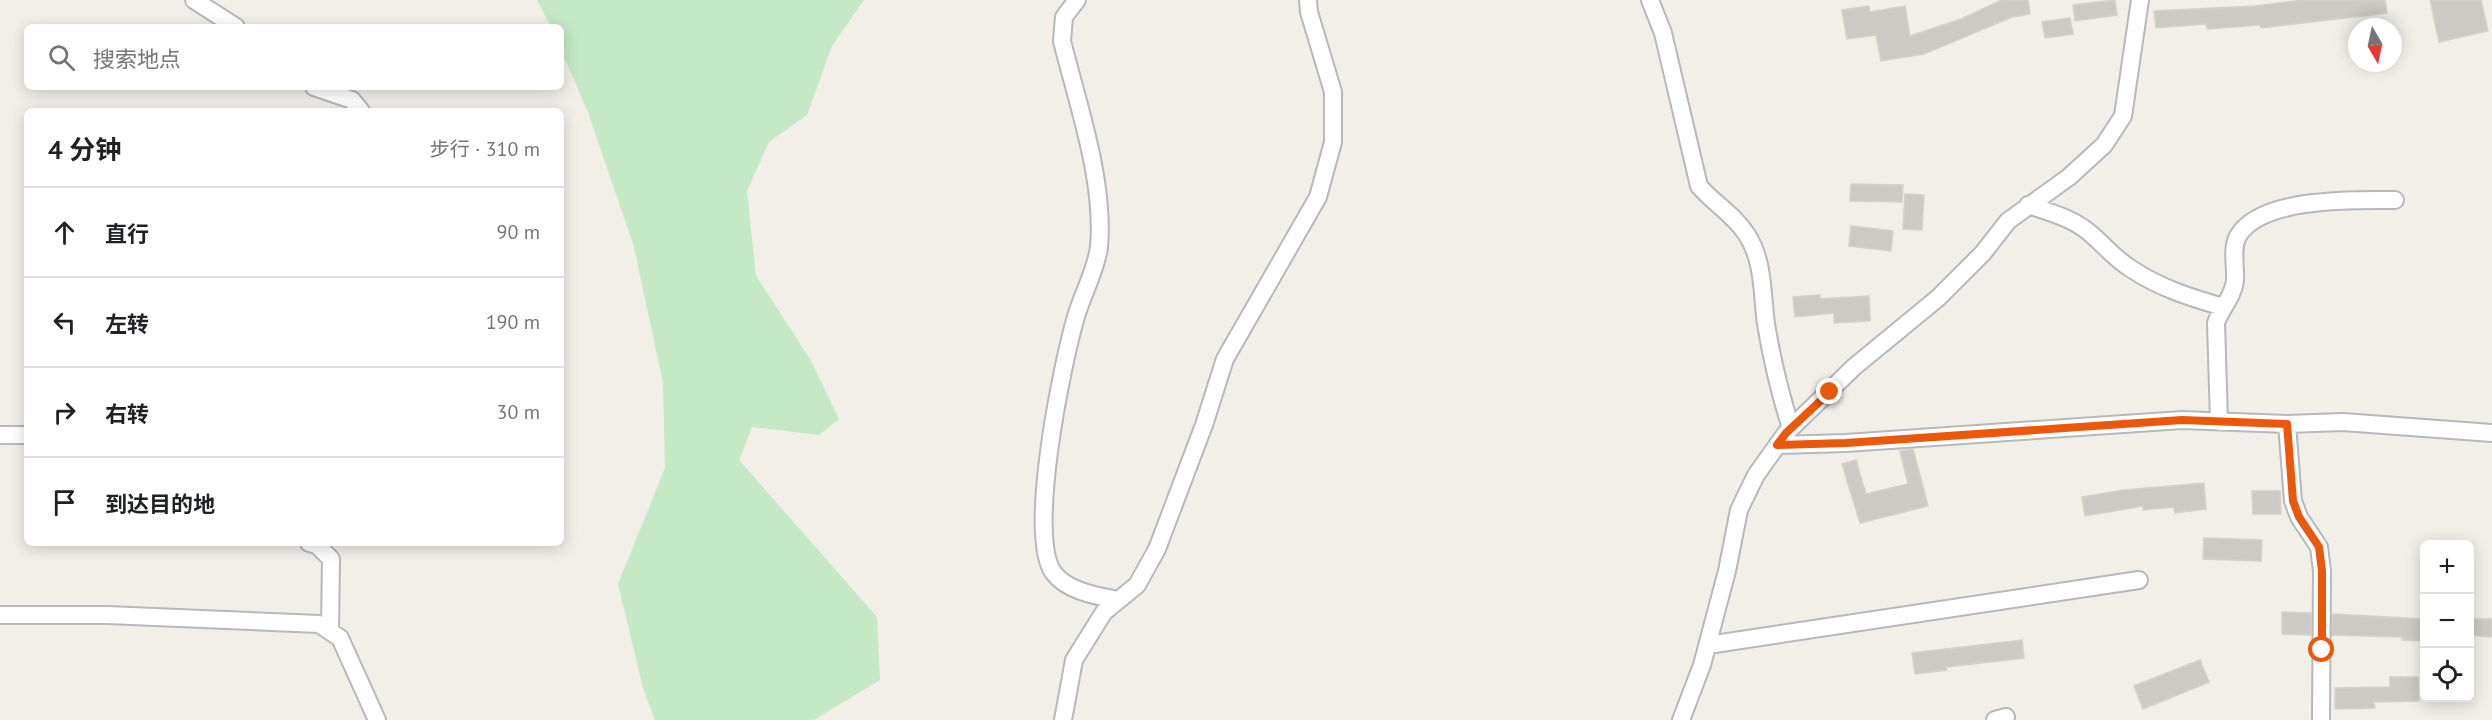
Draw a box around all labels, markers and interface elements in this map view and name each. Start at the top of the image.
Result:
north arrow [2348,18,2402,72]
search box [24,24,564,90]
icon: search [45,41,78,74]
text: 搜索地点 [93,45,181,73]
text: 4 分钟 [48,133,121,166]
text: 步行 · 310 m [430,136,540,162]
icon: ahead [48,216,81,249]
text: 90 m [497,219,540,245]
text: 直行 [105,220,149,248]
icon: left [48,306,81,339]
text: 190 m [486,309,540,335]
text: 左转 [105,310,149,338]
route end [1816,378,1842,404]
icon: right [48,396,81,429]
text: 30 m [497,399,540,425]
text: 右转 [105,400,149,428]
icon: arrive [48,486,81,519]
text: 到达目的地 [105,490,215,518]
map controls [2420,540,2474,702]
button: + [2420,540,2474,594]
button: − [2420,594,2474,648]
route start [2308,636,2334,662]
button: locate [2420,648,2474,702]

